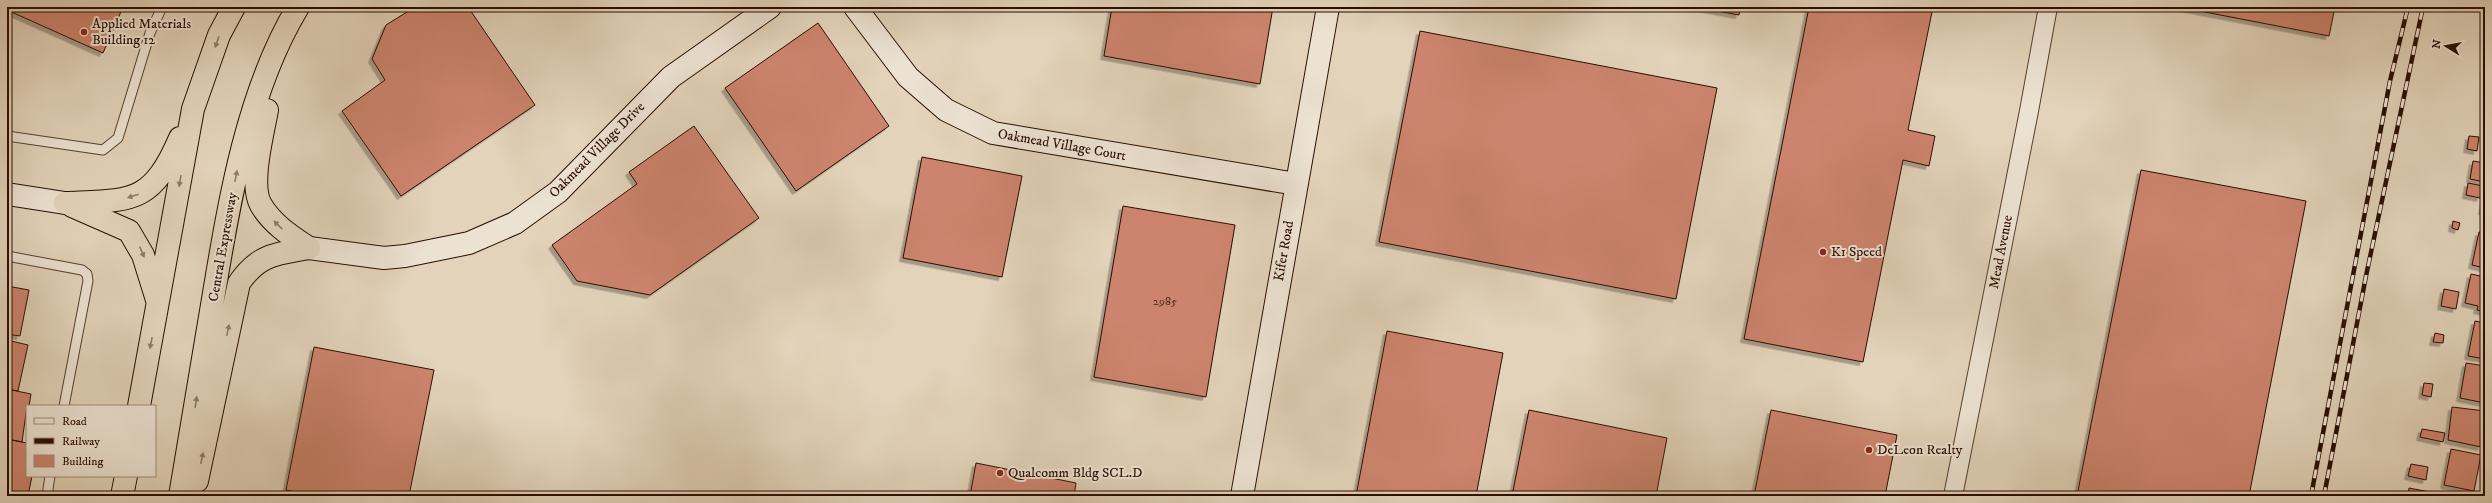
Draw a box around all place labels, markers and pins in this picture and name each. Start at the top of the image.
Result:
place label: Applied Materials Building 12 [92,15,191,49]
marker: Applied Materials Building 12 [79,27,89,37]
place label: K1 Speed [1831,243,1882,261]
marker: K1 Speed [1818,247,1828,257]
place label: DeLeon Realty [1877,441,1963,459]
marker: DeLeon Realty [1864,445,1874,455]
place label: Qualcomm Bldg SCL.D [1008,464,1142,482]
marker: Qualcomm Bldg SCL.D [995,468,1005,478]

